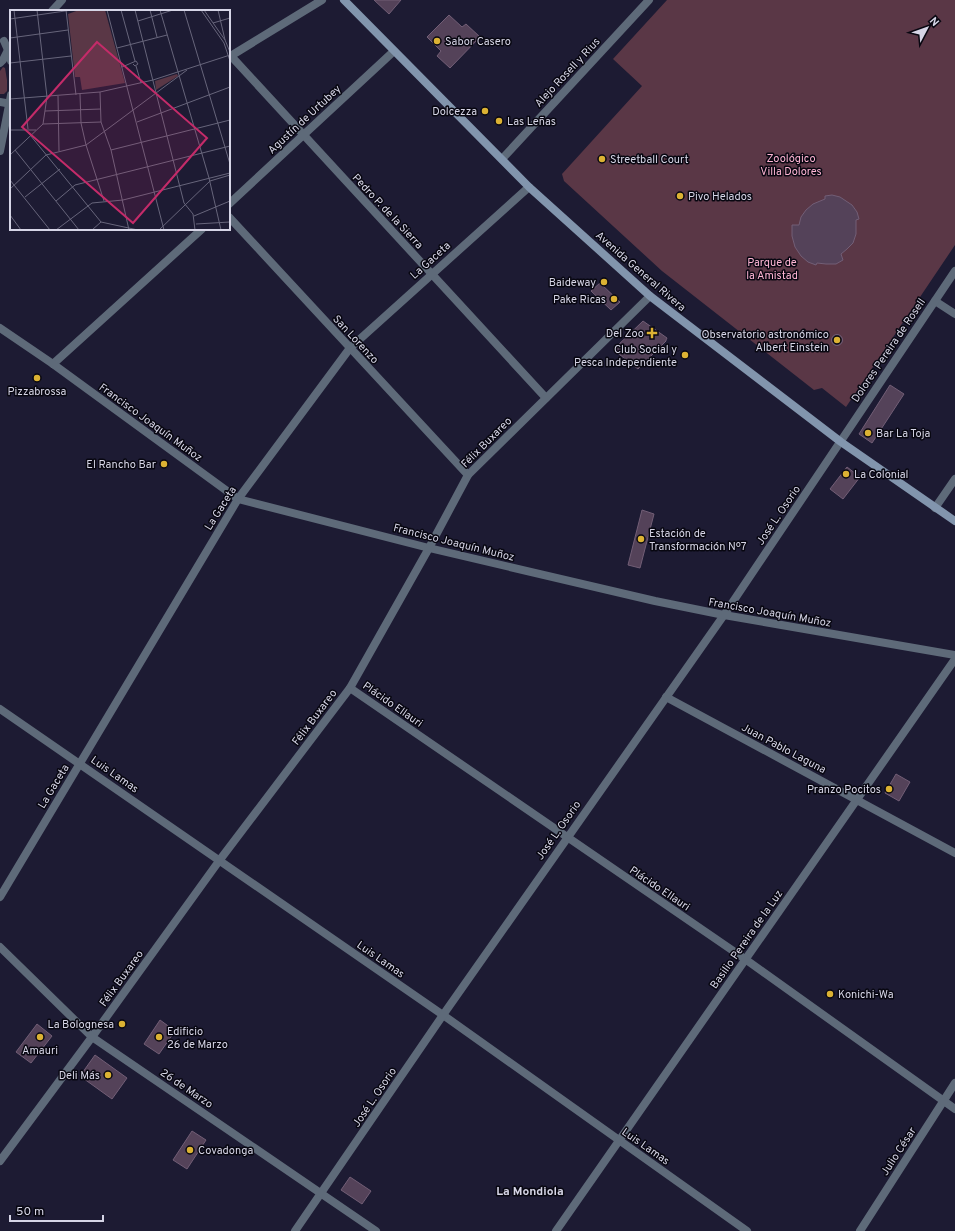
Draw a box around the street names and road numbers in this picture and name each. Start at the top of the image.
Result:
street label: Alejo Rosell y Rius [532,35,604,110]
street label: Agustín de Urtubey [265,82,344,157]
street label: Pedro P. de la Sierra [349,171,426,252]
street label: Avenida General Rivera [592,229,688,315]
street label: La Gaceta [408,239,454,282]
street label: Dolores Pereira de Rosell [849,296,929,405]
street label: San Lorenzo [329,312,381,367]
street label: Francisco Joaquín Muñoz [96,381,205,465]
street label: Félix Buxareo [458,414,515,471]
street label: José L. Osorio [754,483,804,548]
street label: La Gaceta [202,484,240,533]
street label: Francisco Joaquín Muñoz [392,521,516,565]
street label: Francisco Joaquín Muñoz [707,595,832,631]
street label: Plácido Ellauri [360,679,425,731]
street label: Félix Buxareo [289,687,340,748]
street label: Juan Pablo Laguna [739,721,828,777]
street label: Luis Lamas [88,753,141,796]
street label: La Gaceta [35,762,73,811]
street label: José L. Osorio [533,798,584,863]
street label: Plácido Ellauri [626,863,692,914]
street label: Basilio Pereira de la Luz [707,887,786,992]
street label: Luis Lamas [354,938,407,981]
street label: Félix Buxareo [97,948,147,1010]
street label: José L. Osorio [350,1065,400,1130]
street label: 26 de Marzo [157,1066,216,1112]
street label: Julio César [878,1124,920,1178]
street label: Luis Lamas [619,1125,672,1168]

